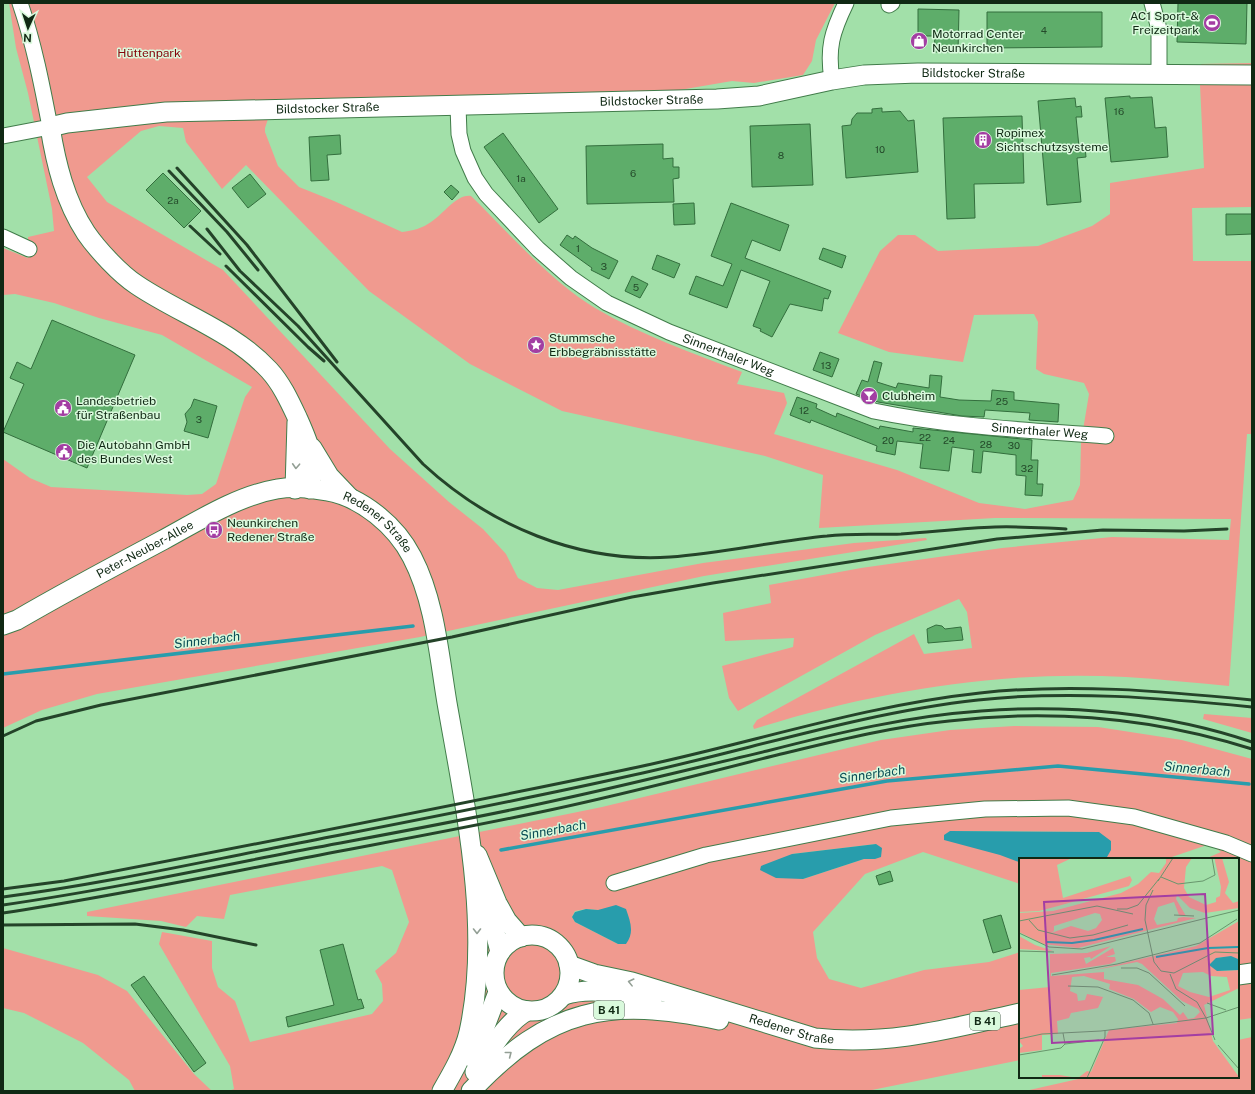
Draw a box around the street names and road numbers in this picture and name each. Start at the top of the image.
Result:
street label: Bildstocker Straße [921,66,1025,81]
street label: Bildstocker Straße [600,92,704,109]
street label: Bildstocker Straße [276,100,380,116]
street label: Sinnerthaler Weg [681,331,776,379]
street label: Sinnerthaler Weg [991,420,1089,442]
street label: Redener Straße [341,489,415,555]
street label: Peter-Neuber-Allee [94,517,196,581]
road number: B 41 [594,1001,624,1019]
street label: Redener Straße [747,1011,835,1047]
road number: B 41 [970,1012,1000,1030]

